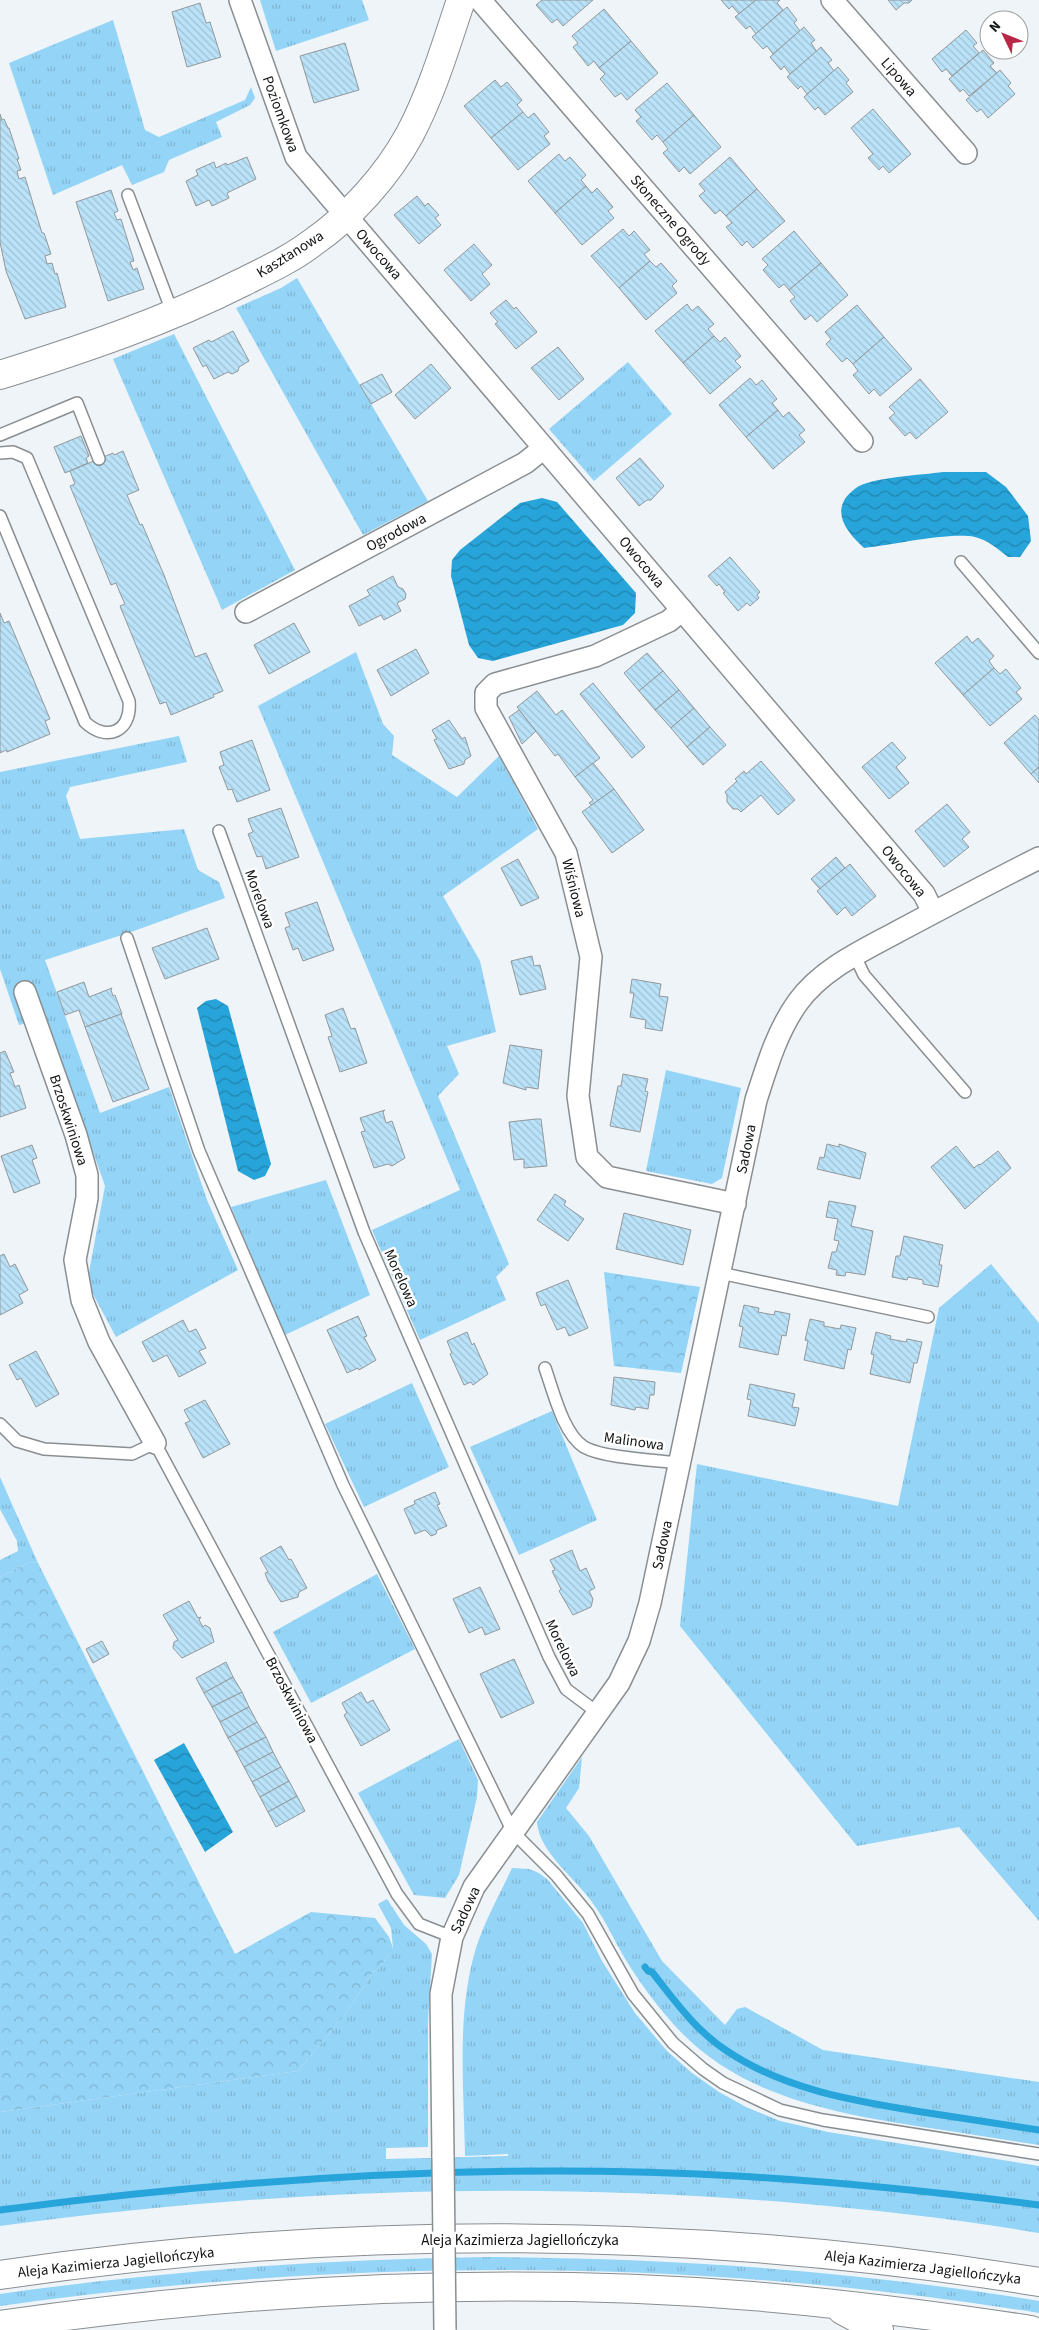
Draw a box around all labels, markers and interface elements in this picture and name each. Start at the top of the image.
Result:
north arrow [979,10,1029,60]
text: N [985,17,1006,37]
street label: Lipowa [876,53,921,101]
street label: Poziomkowa [257,73,304,155]
street label: Słoneczne Ogrody [625,170,716,270]
street label: Owocowa [350,224,407,284]
street label: Kasztanowa [253,225,328,283]
street label: Ogrodowa [362,508,430,557]
street label: Owocowa [614,532,669,593]
street label: Owocowa [876,841,931,902]
street label: Wiśniowa [556,857,591,920]
street label: Morelowa [239,867,280,932]
street label: Brzoskwiniowa [44,1072,93,1168]
street label: Sadowa [731,1122,762,1176]
street label: Morelowa [378,1246,423,1311]
street label: Malinowa [603,1427,665,1456]
street label: Sadowa [647,1518,678,1572]
street label: Morelowa [540,1616,585,1681]
street label: Brzoskwiniowa [260,1654,323,1747]
street label: Sadowa [445,1883,486,1937]
street label: Aleja Kazimierza Jagiellończyka [421,2230,619,2251]
street label: Aleja Kazimierza Jagiellończyka [17,2242,215,2283]
street label: Aleja Kazimierza Jagiellończyka [824,2245,1022,2290]

